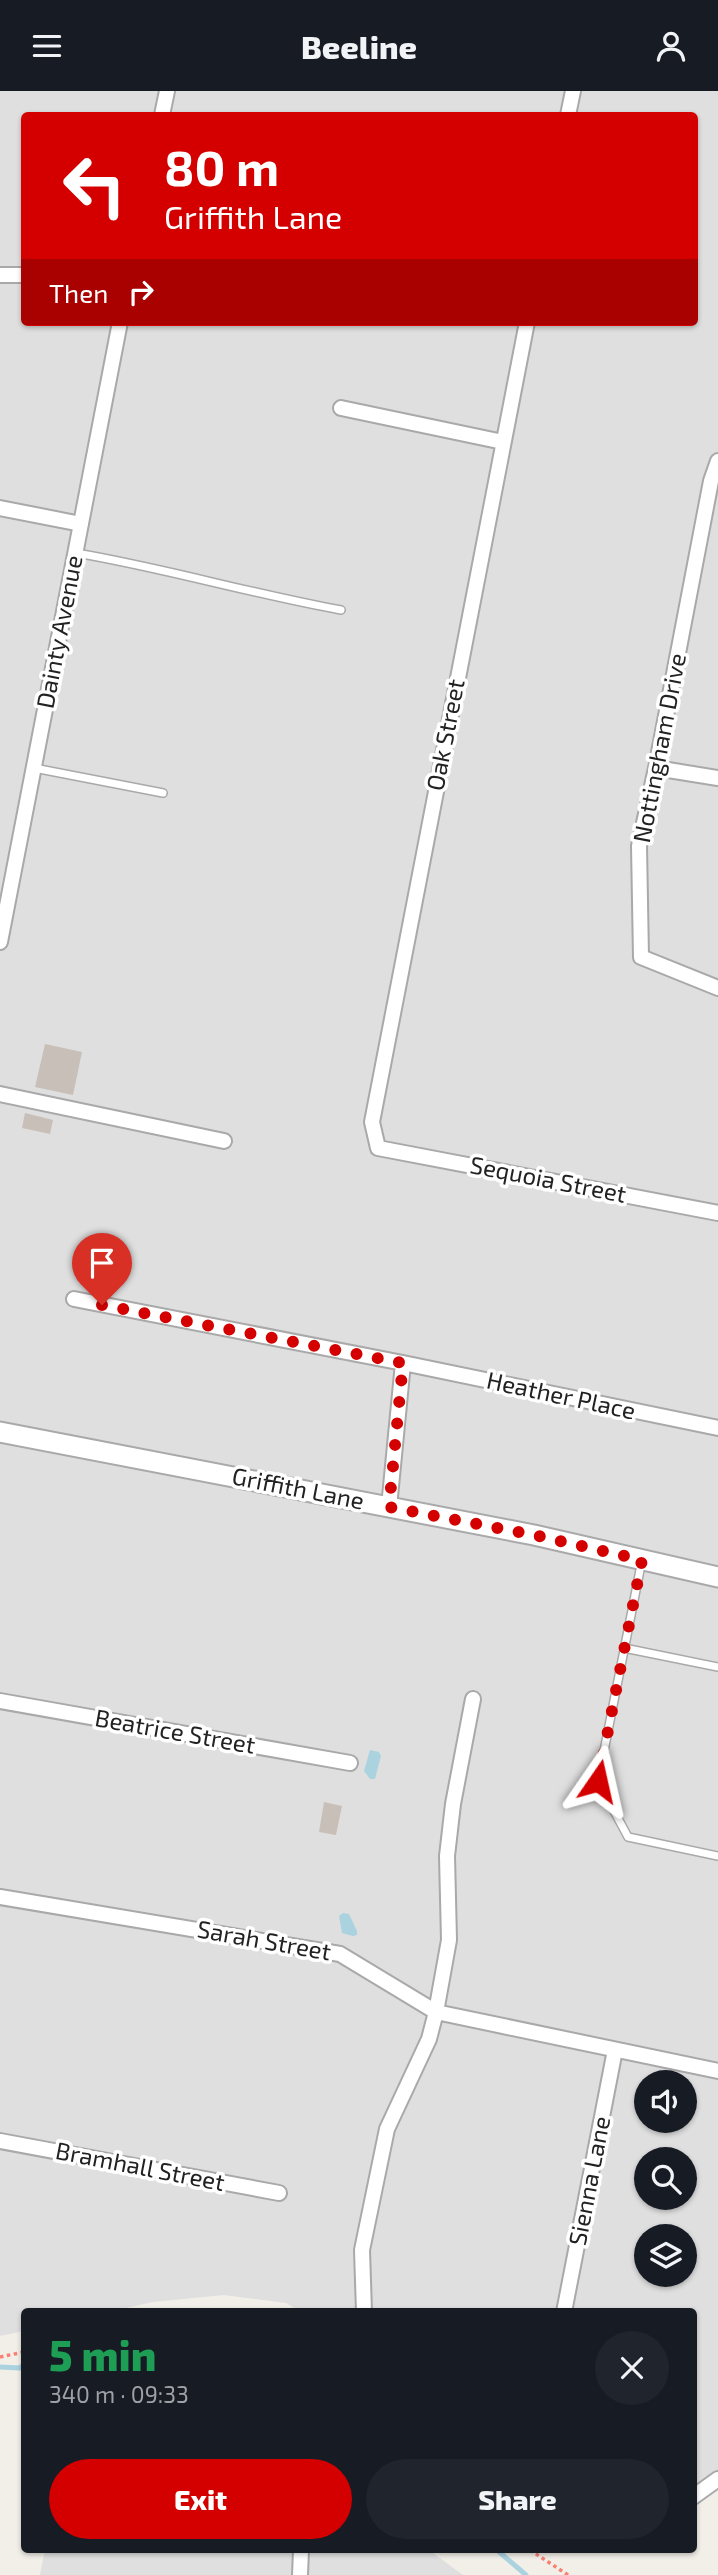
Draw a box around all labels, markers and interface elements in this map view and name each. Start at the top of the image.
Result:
icon: menu [28,27,66,65]
text: Beeline [301,27,417,65]
icon: person [652,27,690,65]
text: 80 m [164,137,279,196]
icon: left [49,140,140,231]
text: Griffith Lane [164,197,342,235]
icon: right [122,273,160,311]
text: Then [49,277,108,308]
street label: Dainty Avenue [29,553,88,711]
street label: Nottingham Drive [626,650,691,845]
street label: Oak Street [419,676,470,793]
street label: Sequoia Street [468,1149,629,1208]
pin [72,1233,132,1305]
icon: arrive [83,1244,121,1282]
street label: Heather Place [484,1365,638,1424]
street label: Griffith Lane [230,1461,367,1515]
street label: Beatrice Street [93,1702,258,1759]
position arrow [561,1744,635,1818]
street label: Sarah Street [195,1913,333,1966]
map controls [634,2070,697,2287]
button: sound [634,2070,697,2133]
street label: Sienna Lane [562,2114,615,2248]
street label: Bramhall Street [53,2135,227,2196]
button: search [634,2147,697,2210]
button: layers [634,2224,697,2287]
text: 5 min [49,2329,157,2379]
button: close [595,2331,669,2405]
text: 340 m · 09:33 [49,2380,189,2408]
button: Exit [49,2459,352,2539]
button: Share [366,2459,669,2539]

